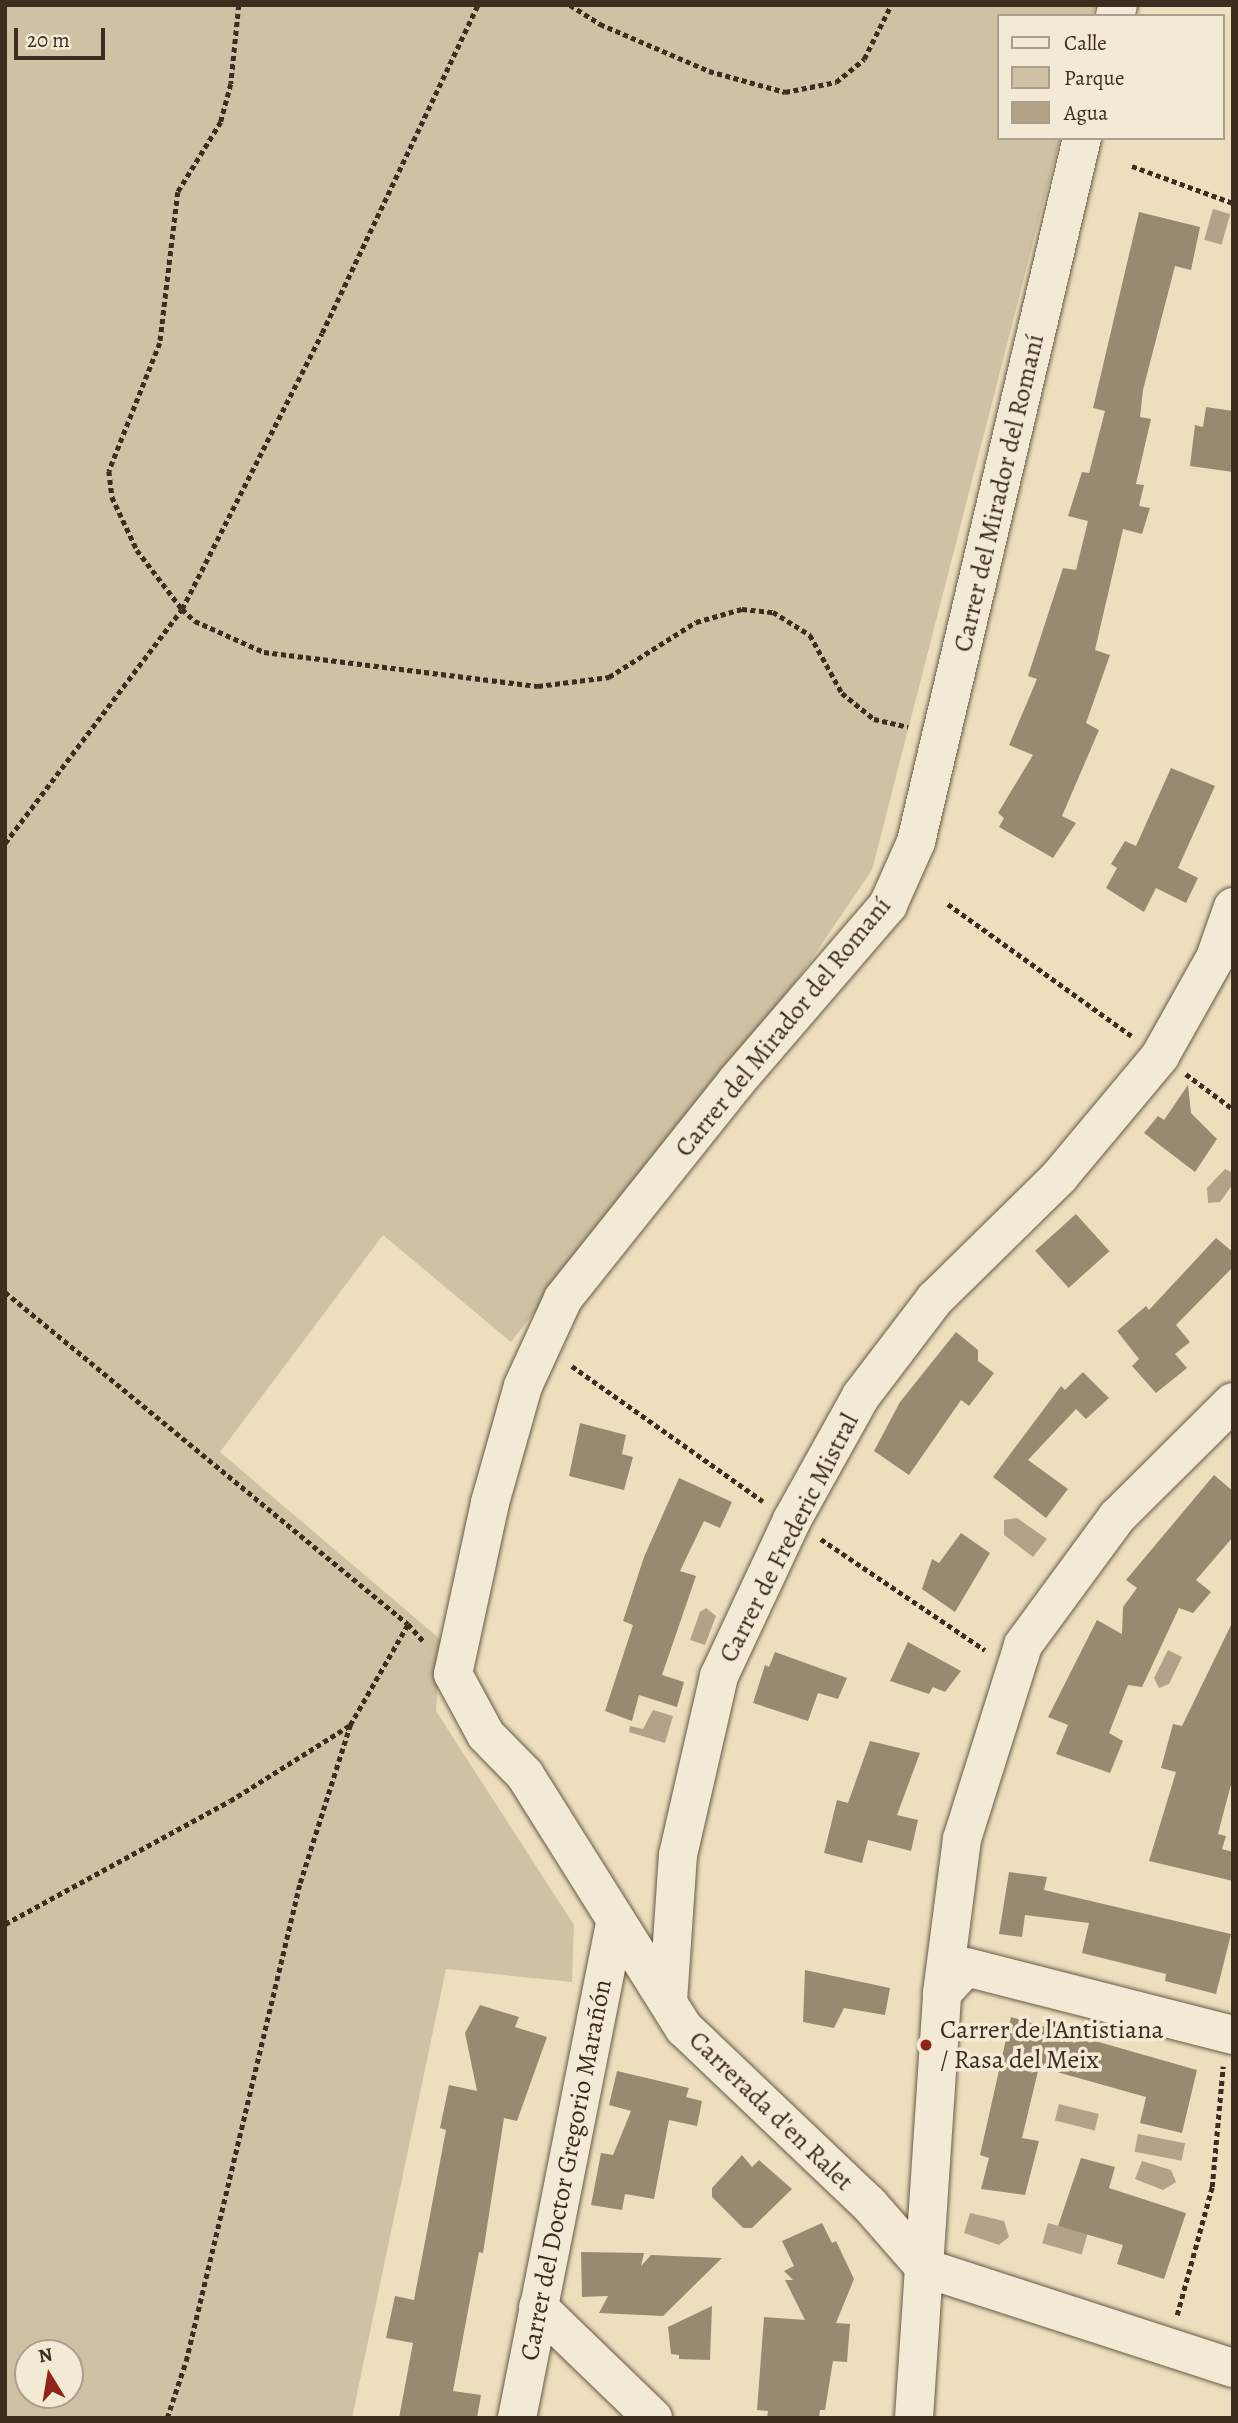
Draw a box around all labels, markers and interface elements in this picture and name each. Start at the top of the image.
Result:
scale bar [18,14,108,58]
legend [996,14,1224,140]
text: 20 m [27,26,70,54]
text: Calle [1064,29,1107,57]
text: Parque [1064,64,1124,92]
text: Agua [1064,99,1108,127]
street label: Carrer del Mirador del Romaní [947,331,1051,655]
street label: Carrer del Mirador del Romaní [669,891,897,1163]
street label: Carrer de Frederic Mistral [713,1408,865,1668]
street label: Carrer del Doctor Gregorio Marañón [514,1977,618,2363]
place label: Carrer de l'Antistiana / Rasa del Meix [940,2014,1164,2076]
street label: Carrerada d'en Ralet [682,2025,860,2197]
marker: Carrer de l'Antistiana / Rasa del Meix [918,2037,934,2053]
north arrow [14,2339,84,2409]
text: N [36,2341,55,2369]

